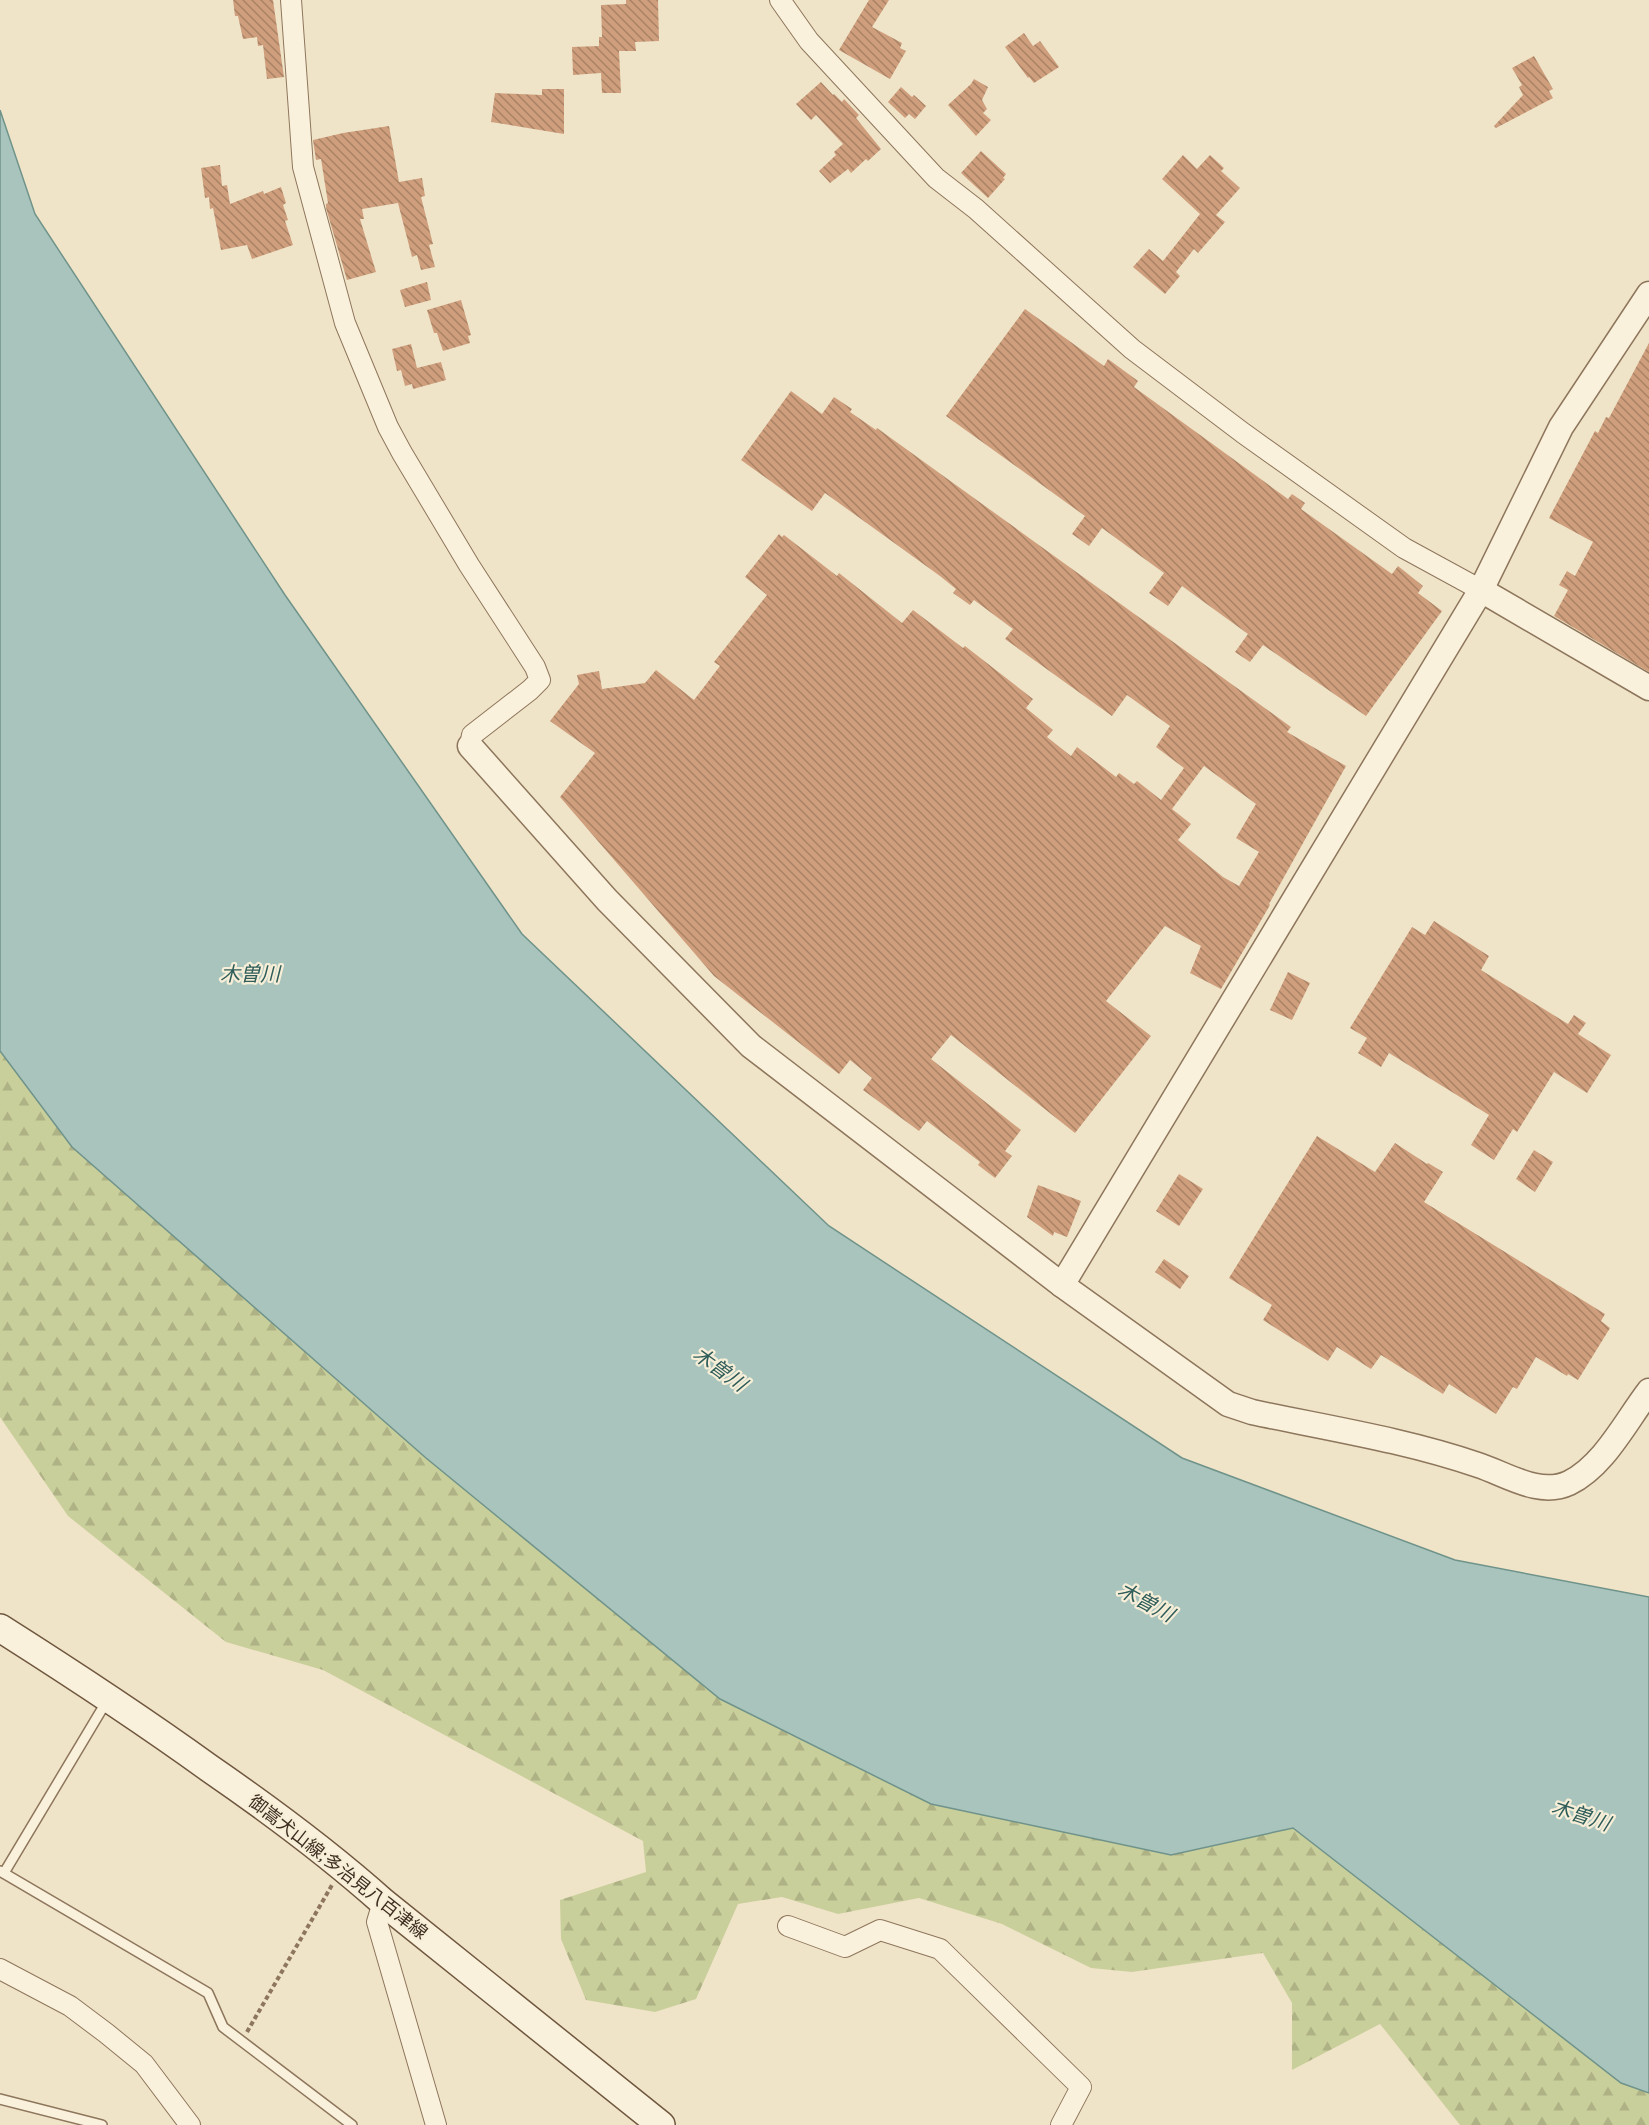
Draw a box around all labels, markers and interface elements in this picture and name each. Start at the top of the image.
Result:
water label: 木曽川 [220,960,282,987]
water label: 木曽川 [688,1340,754,1398]
water label: 木曽川 [1113,1576,1181,1629]
street label: 御嵩犬山線;多治見八百津線 [244,1789,433,1944]
water label: 木曽川 [1548,1792,1616,1837]

